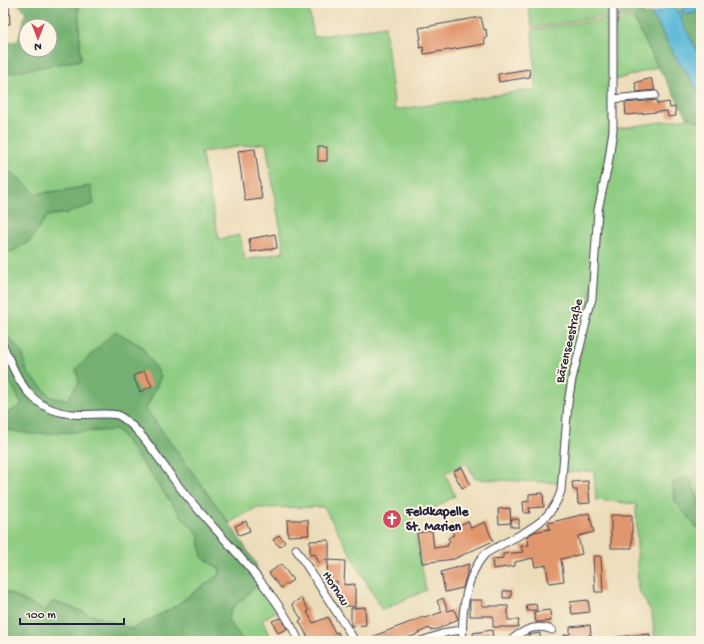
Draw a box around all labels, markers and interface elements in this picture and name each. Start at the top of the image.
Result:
north arrow [18,18,58,58]
text: N [34,40,42,52]
street label: Bärenseestraße [553,297,587,386]
place label: Feldkapelle St. Marien [405,505,470,535]
church icon: Feldkapelle St. Marien [381,508,403,530]
street label: Hornau [318,569,352,609]
scale bar [20,600,124,626]
text: 100 m [25,609,56,623]

